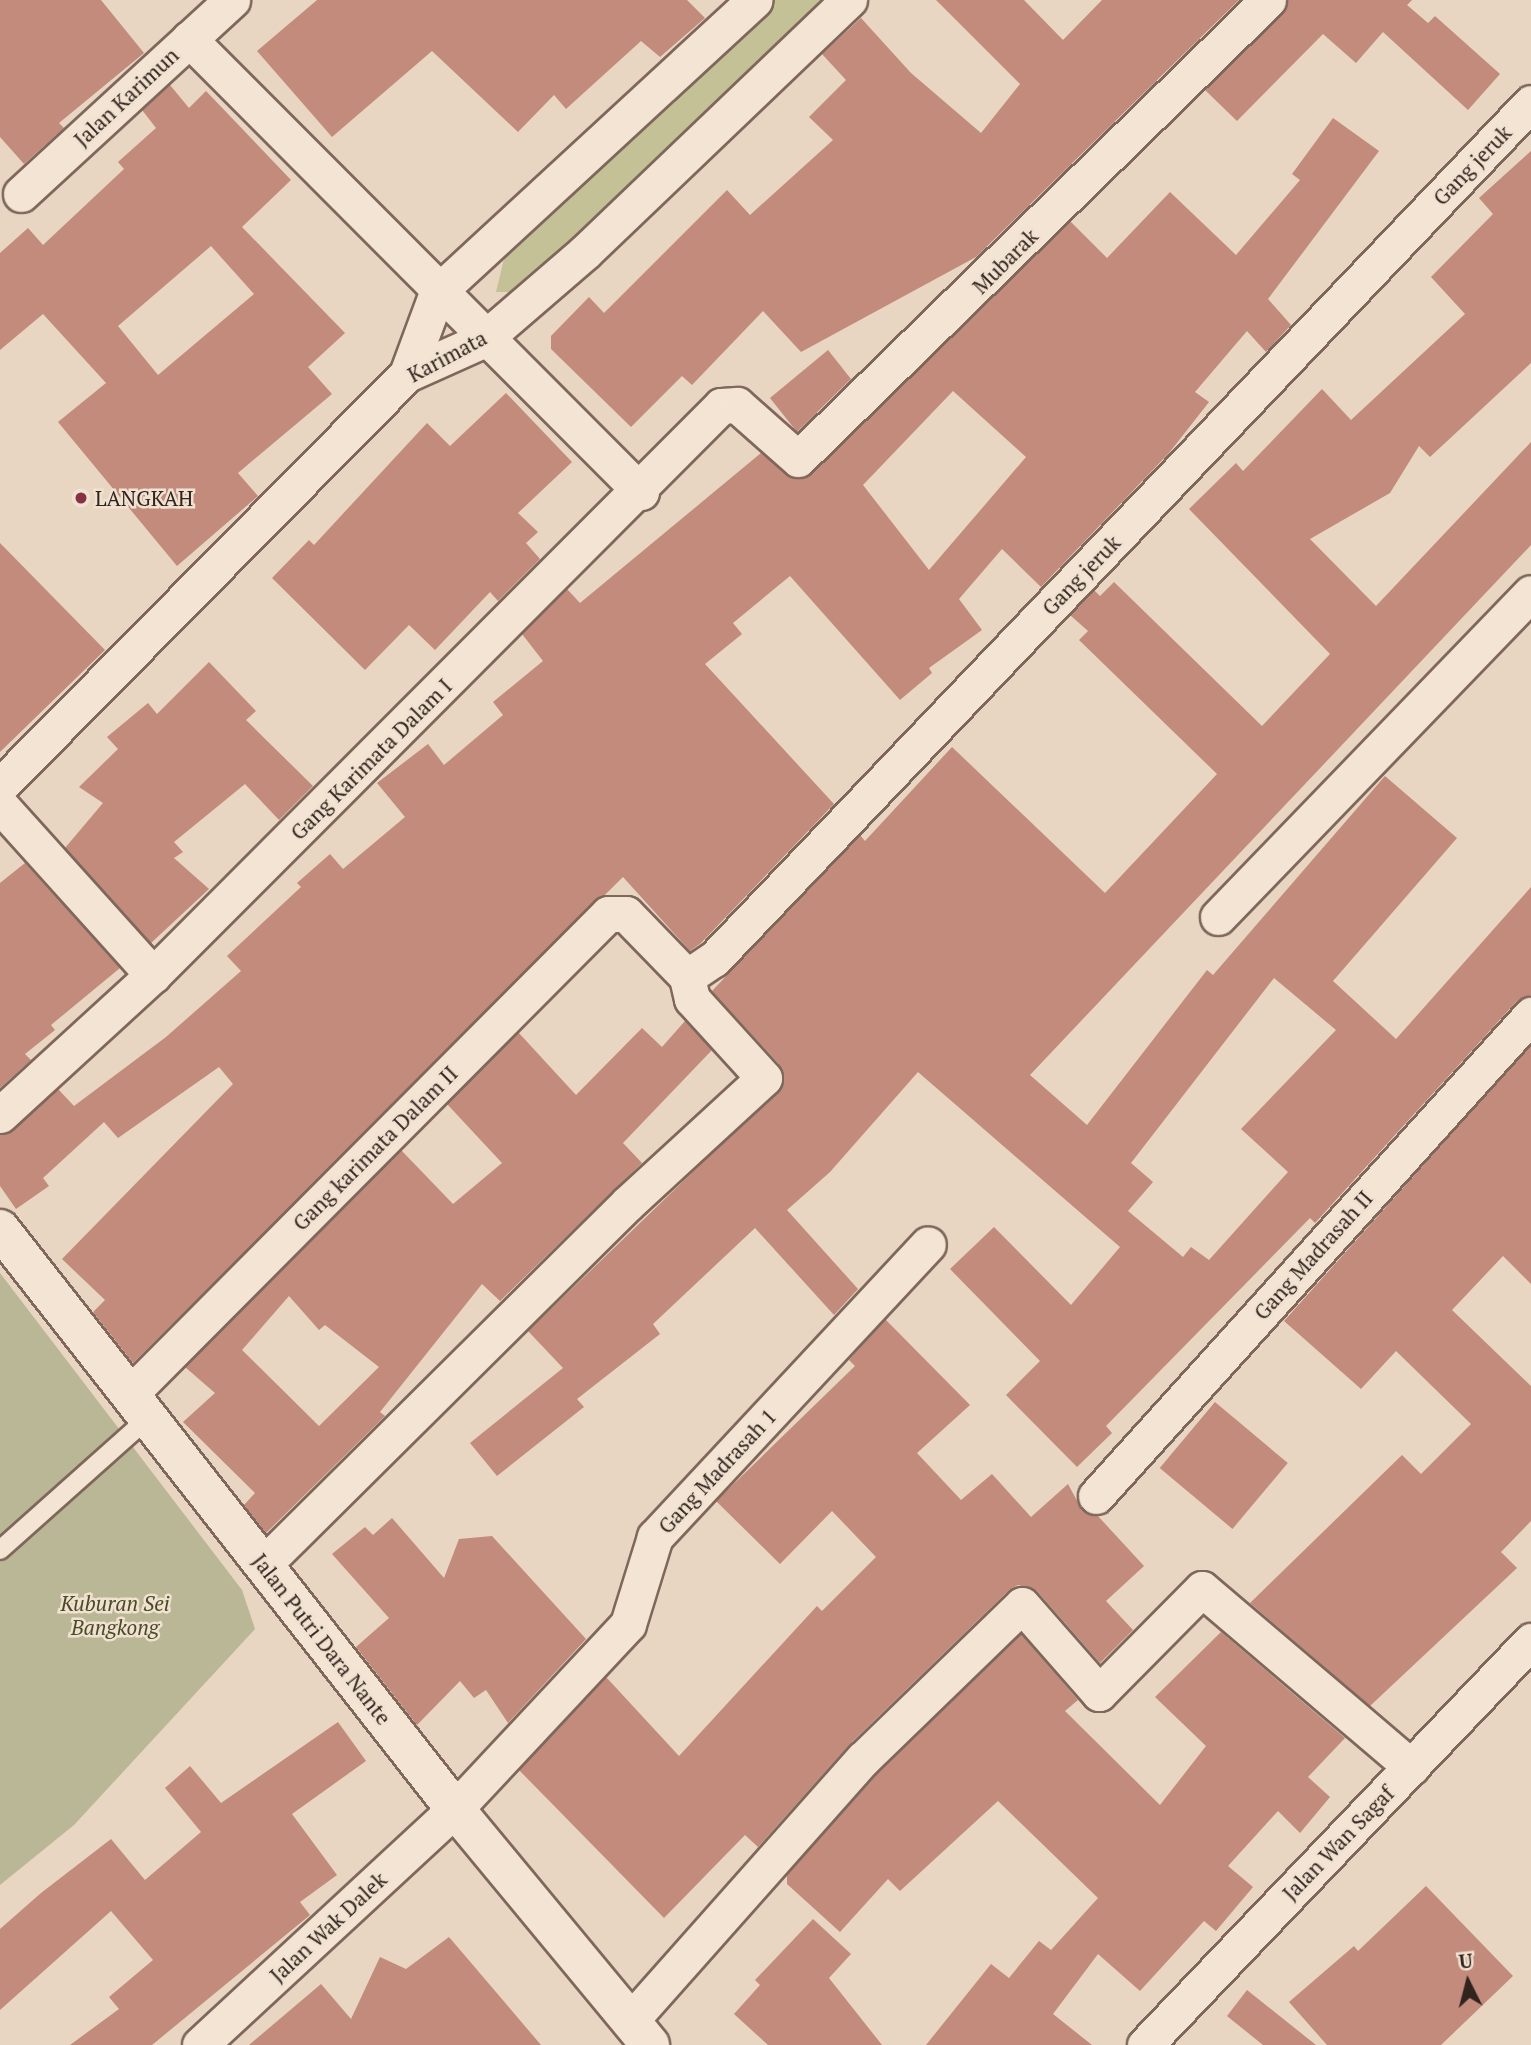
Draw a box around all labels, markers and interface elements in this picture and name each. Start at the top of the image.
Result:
street label: Jalan Karimun [69,42,183,152]
street label: Gang jeruk [1428,120,1516,210]
street label: Mubarak [967,223,1043,299]
street label: Karimata [403,325,491,387]
place label: LANGKAH [95,485,193,511]
marker: LANGKAH [73,490,89,506]
street label: Gang jeruk [1037,530,1125,620]
street label: Gang Karimata Dalam I [285,673,457,845]
street label: Gang karimata Dalam II [288,1061,462,1235]
street label: Gang Madrasah II [1249,1185,1377,1325]
street label: Gang Madrasah 1 [653,1403,781,1539]
street label: Jalan Putri Dara Nante [247,1548,397,1730]
park label: Kuburan Sei Bangkong [60,1590,170,1640]
street label: Jalan Wan Sagaf [1277,1781,1399,1905]
street label: Jalan Wak Dalek [264,1867,392,1987]
north arrow [1433,1947,1503,2017]
text: U [1458,1947,1474,1974]

